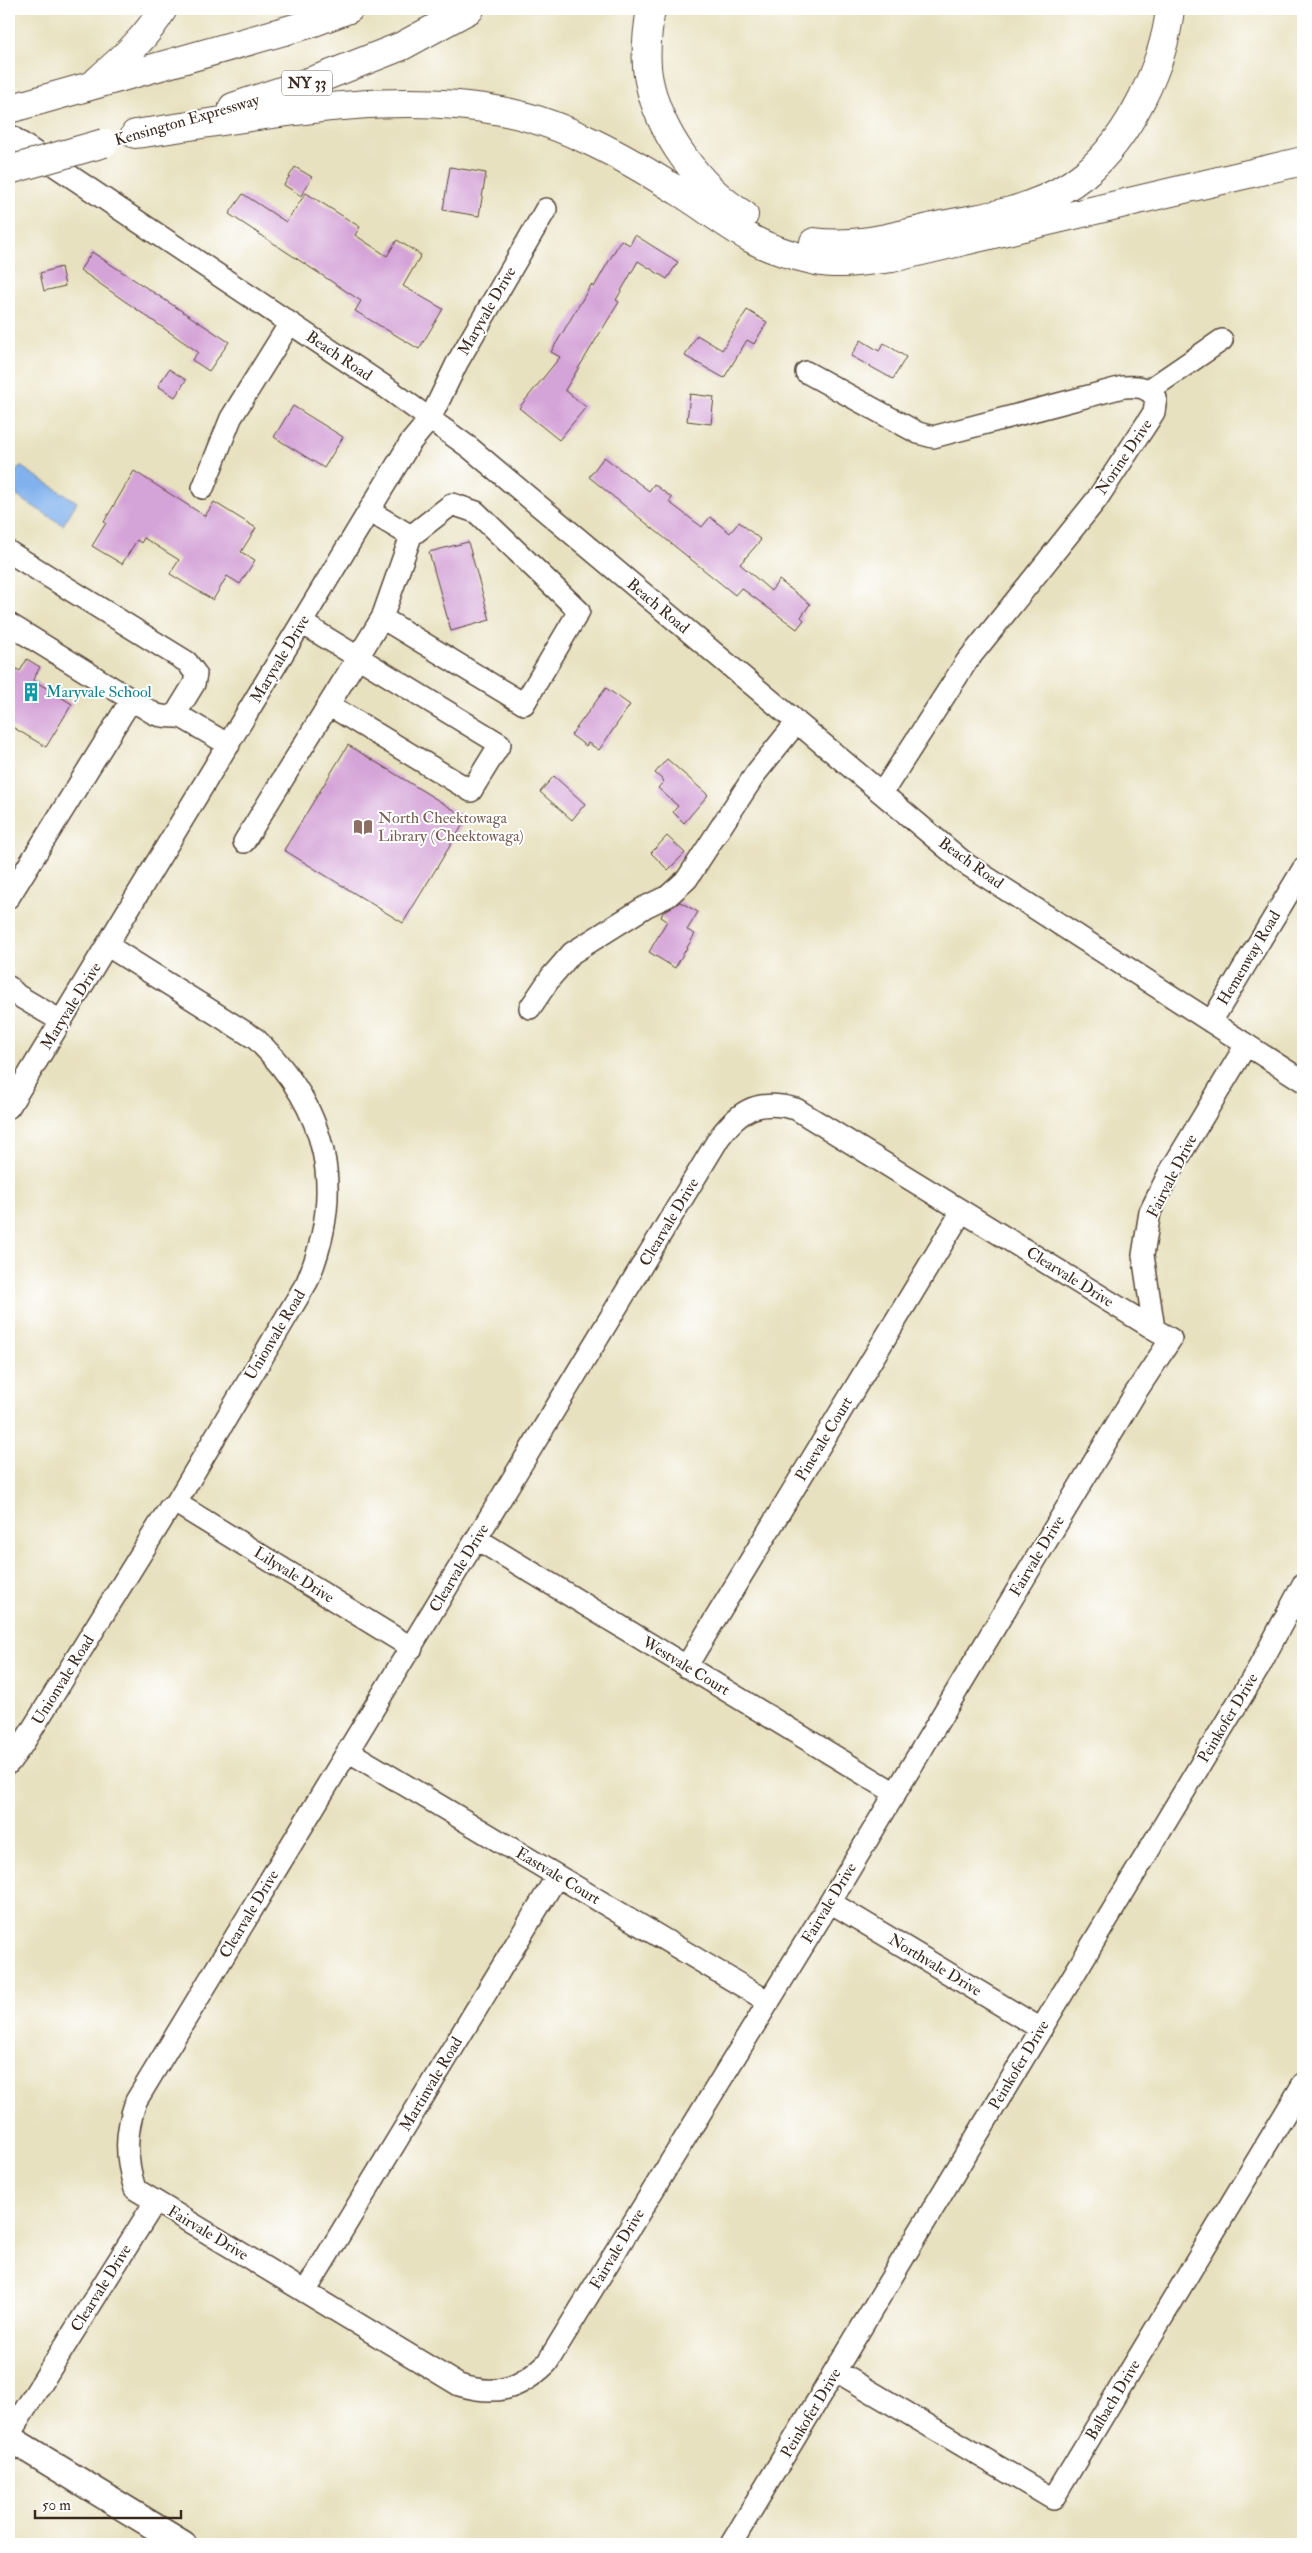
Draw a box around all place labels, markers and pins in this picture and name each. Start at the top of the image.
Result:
building icon: Maryvale School [20,681,42,703]
place label: Maryvale School [46,682,152,702]
place label: North Cheektowaga Library (Cheektowaga) [378,808,524,846]
library icon: North Cheektowaga Library (Cheektowaga) [352,816,374,838]

